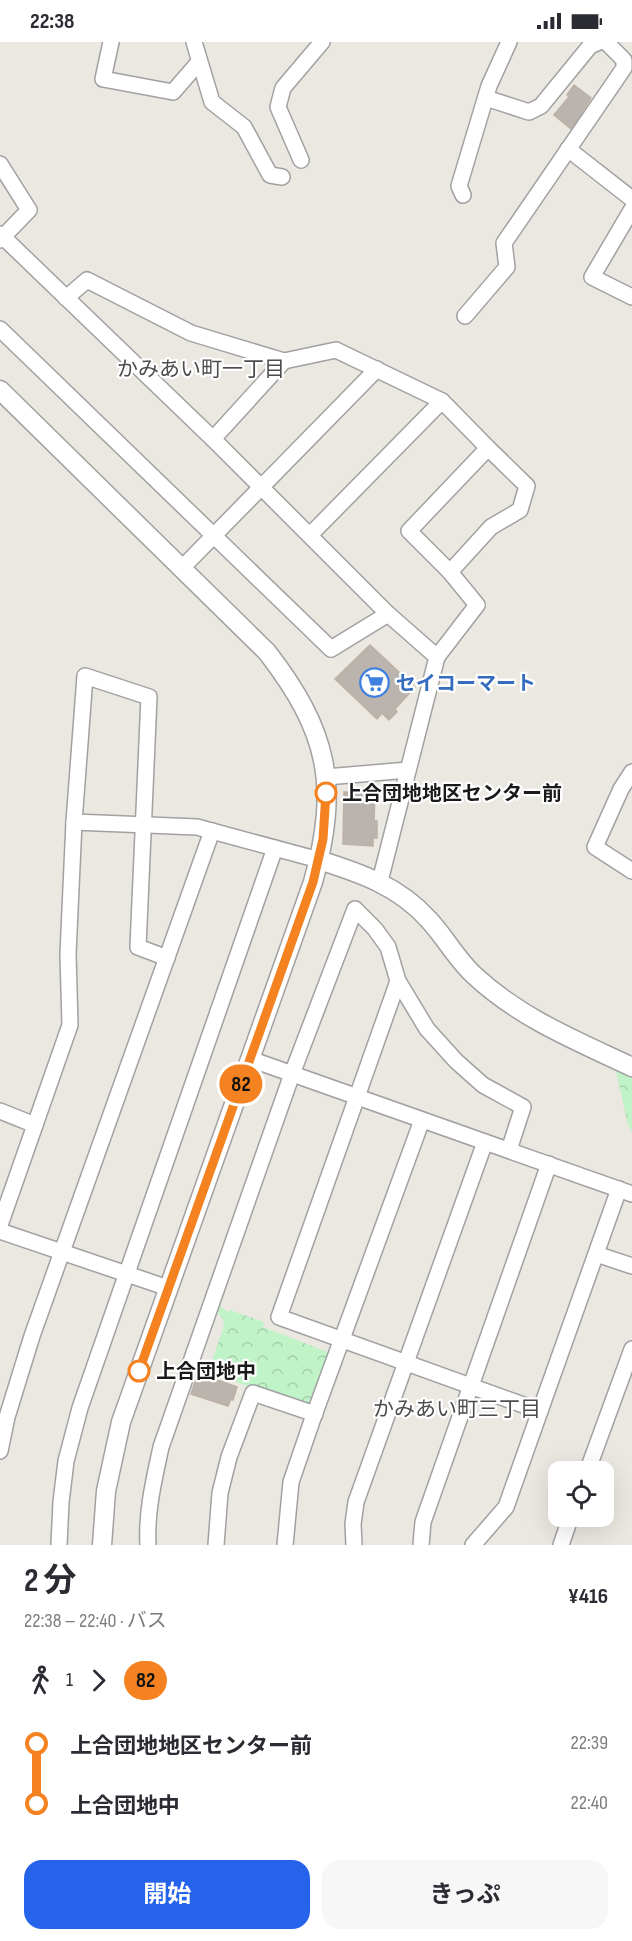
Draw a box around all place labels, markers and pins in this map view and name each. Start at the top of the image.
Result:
supermarket icon: セイコーマート [359,667,391,699]
place label: セイコーマート [396,672,536,696]
marker: 上合団地地区センター前 [315,782,337,804]
place label: 上合団地地区センター前 [342,782,562,806]
marker: 上合団地中 [128,1360,150,1382]
place label: 上合団地中 [156,1360,256,1384]

